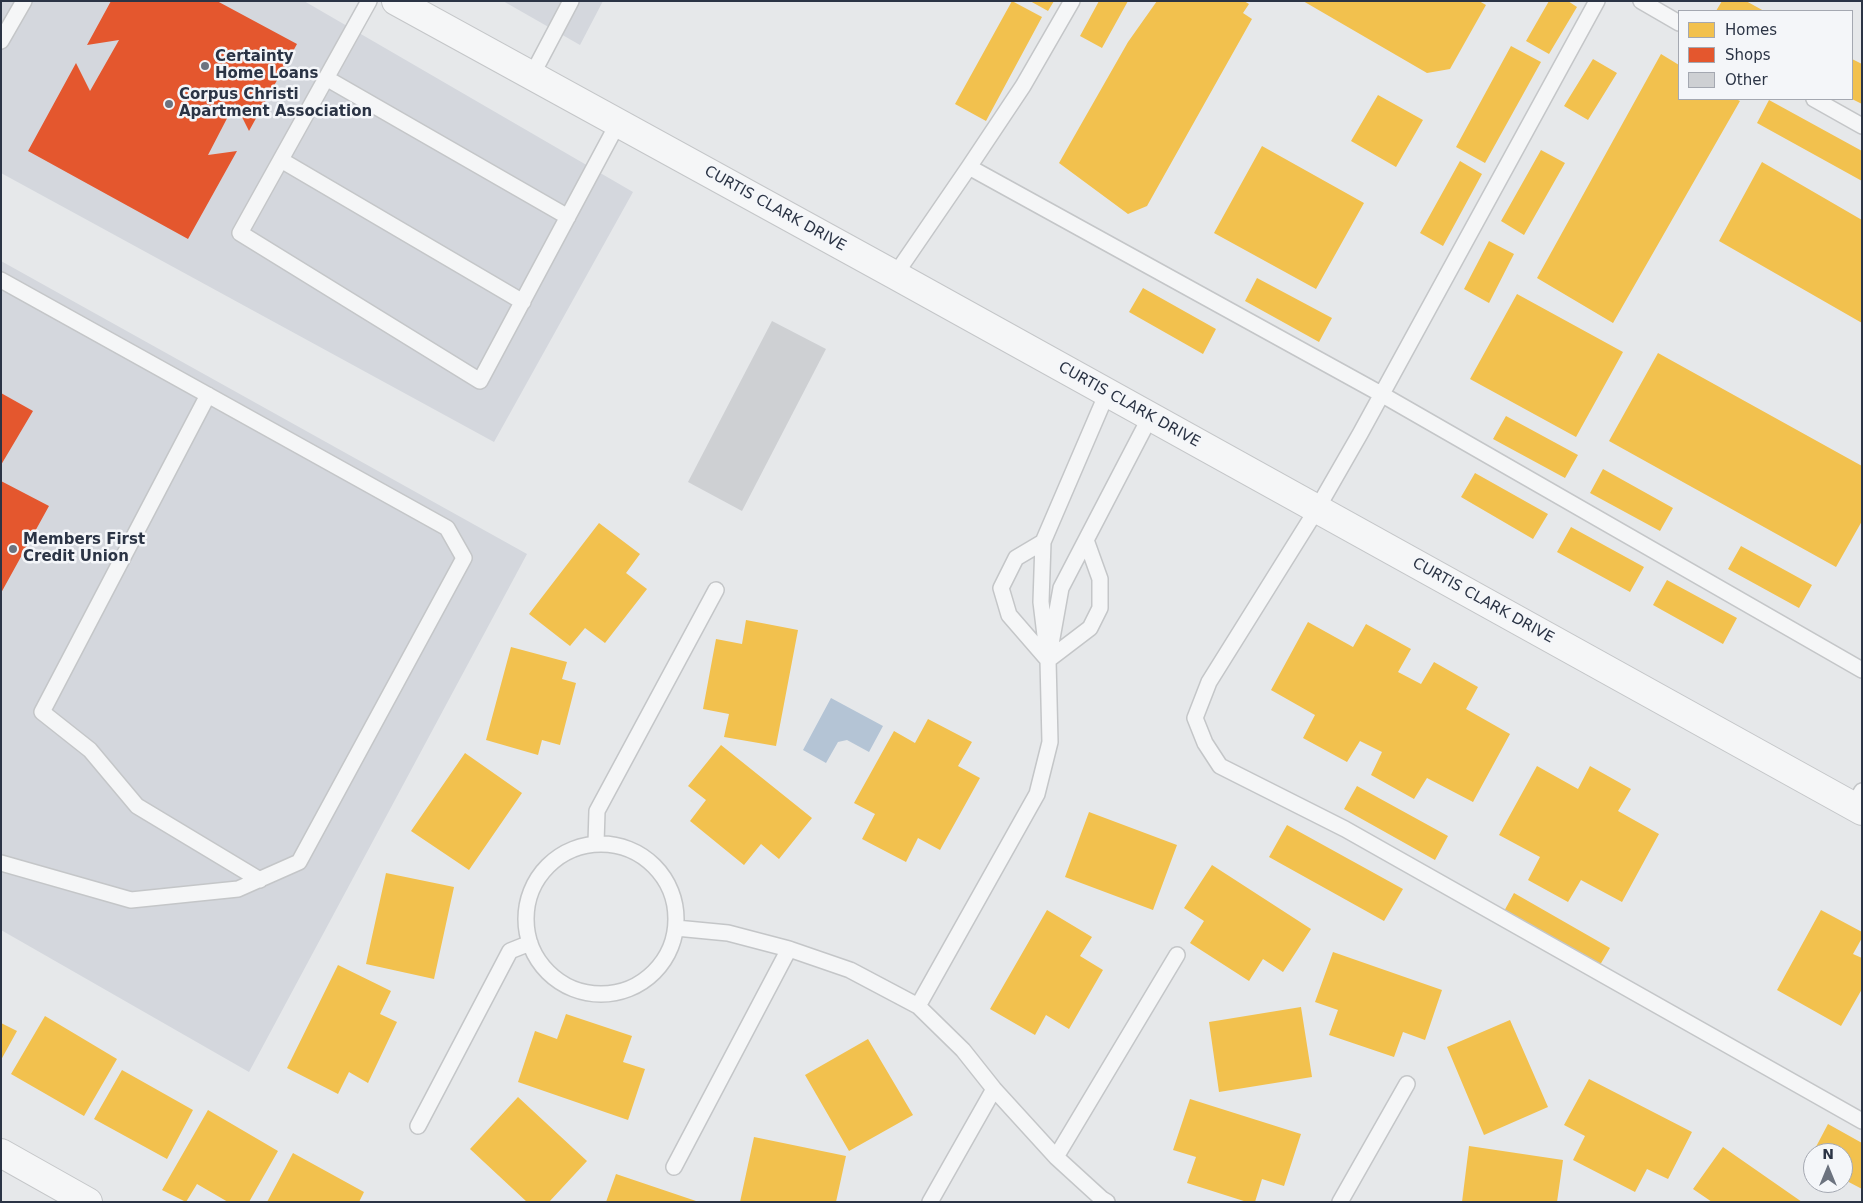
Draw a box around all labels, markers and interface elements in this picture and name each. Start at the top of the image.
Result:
legend [1678,10,1853,100]
text: Homes [1725,21,1777,39]
text: Shops [1725,46,1771,64]
place label: Certainty Home Loans [215,48,318,83]
marker: Certainty Home Loans [199,60,211,72]
text: Other [1725,71,1768,89]
place label: Corpus Christi Apartment Association [179,86,372,121]
marker: Corpus Christi Apartment Association [163,98,175,110]
street label: CURTIS CLARK DRIVE [701,163,849,255]
street label: CURTIS CLARK DRIVE [1055,359,1203,451]
place label: Members First Credit Union [23,531,145,566]
marker: Members First Credit Union [7,543,19,555]
street label: CURTIS CLARK DRIVE [1409,555,1557,647]
north arrow [1803,1143,1853,1193]
text: N [1822,1146,1834,1162]

